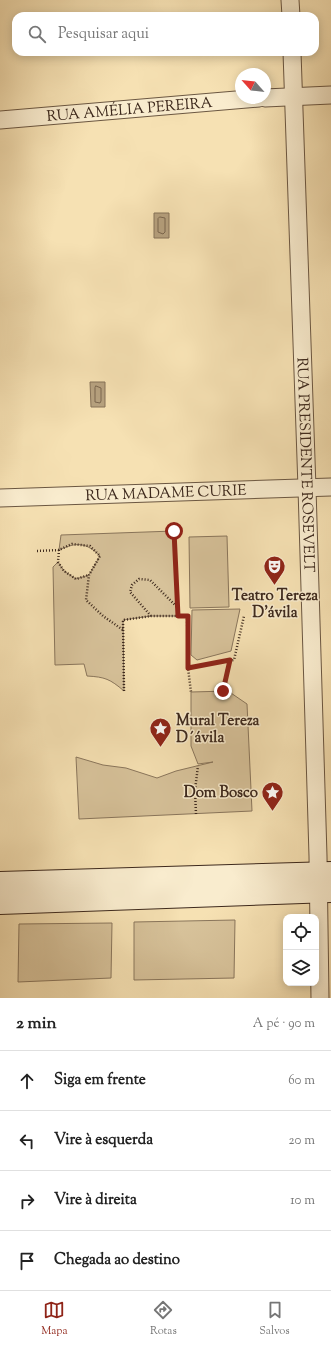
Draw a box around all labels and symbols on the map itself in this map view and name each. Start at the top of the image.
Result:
north arrow [235,68,271,104]
street label: RUA AMÉLIA PEREIRA [46,93,213,128]
street label: RUA PRESIDENTE ROSEVELT [291,357,319,573]
street label: RUA MADAME CURIE [85,481,247,507]
route start [165,522,183,540]
theatre icon: Teatro Tereza D'ávila [262,553,288,586]
place label: Teatro Tereza D'ávila [232,586,318,624]
route end [214,682,232,700]
place label: Mural Tereza D´ávila [176,711,260,749]
place icon: Mural Tereza D´ávila [147,716,173,749]
place icon: Dom Bosco [260,779,286,812]
place label: Dom Bosco [184,783,258,804]

